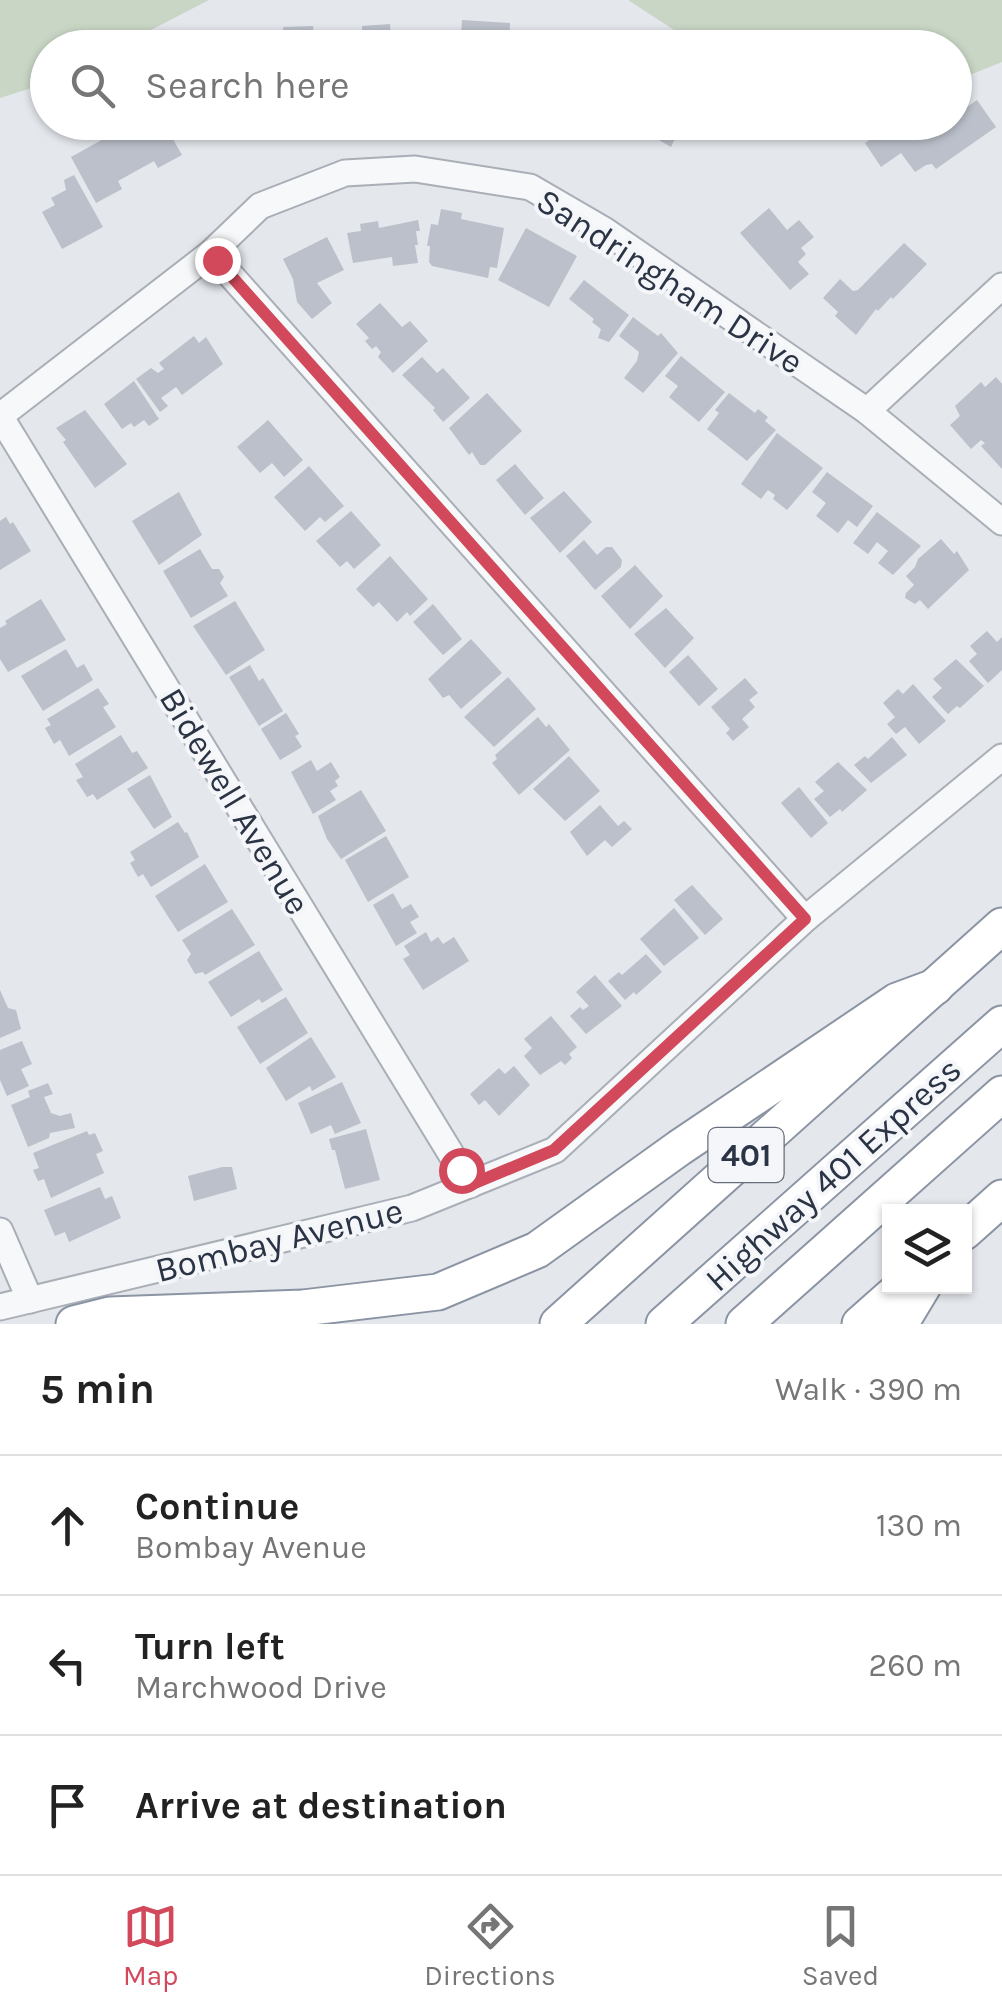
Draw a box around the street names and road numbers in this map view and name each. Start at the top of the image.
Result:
street label: Sandringham Drive [529,180,811,383]
street label: Bidewell Avenue [151,680,318,922]
street label: Highway 401 Express [697,1049,970,1300]
road number: 401 [708,1128,784,1182]
street label: Bombay Avenue [151,1190,407,1291]

